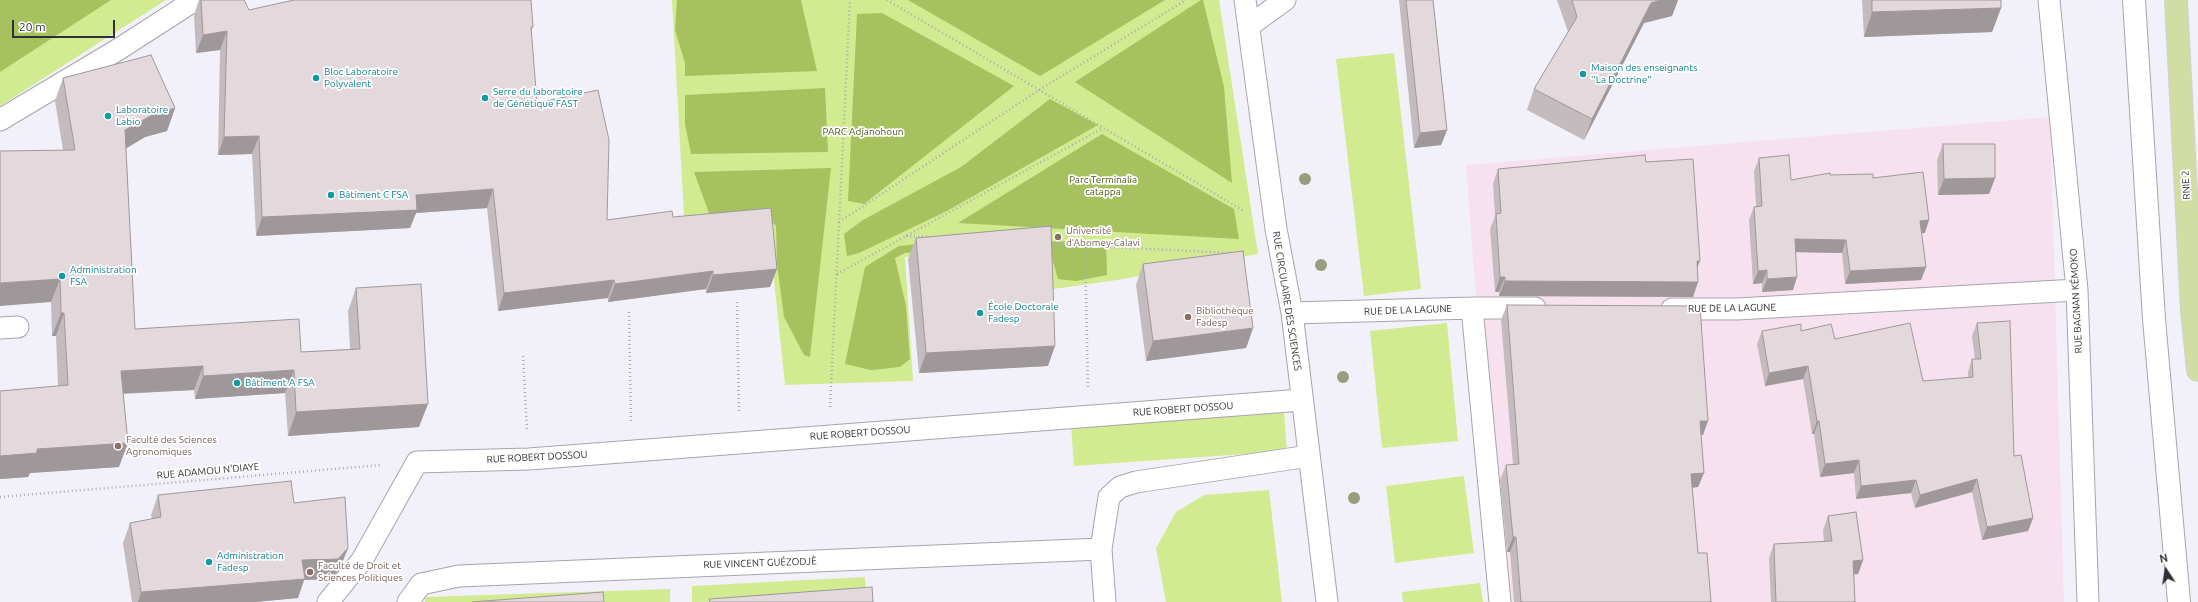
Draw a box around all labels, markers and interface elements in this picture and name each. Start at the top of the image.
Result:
scale bar [14,12,117,38]
text: 20 m [19,20,46,33]
place label: Maison des enseignants ''La Doctrine'' [1591,62,1698,86]
place label: Bloc Laboratoire Polyvalent [324,66,398,90]
marker: Maison des enseignants ''La Doctrine'' [1578,69,1588,79]
marker: Bloc Laboratoire Polyvalent [311,73,321,83]
place label: Serre du laboratoire de Génétique FAST [493,86,583,110]
marker: Serre du laboratoire de Génétique FAST [480,93,490,103]
place label: Laboratoire Labio [116,104,168,128]
marker: Laboratoire Labio [103,111,113,121]
park label: PARC Adjanohoun [822,126,904,138]
street label: RNIE 2 [2179,170,2193,200]
park label: Parc Terminalia catappa [1069,174,1137,198]
place label: Bâtiment C FSA [339,189,408,201]
marker: Bâtiment C FSA [326,190,336,200]
place label: Université d'Abomey-Calavi [1066,225,1140,248]
street label: RUE CIRCULAIRE DES SCIENCES [1270,230,1304,372]
marker: Université d'Abomey-Calavi [1053,232,1063,242]
street label: RUE BAGNAN KÉMOKO [2067,248,2085,354]
place label: Administration FSA [70,264,137,288]
marker: Administration FSA [57,271,67,281]
place label: École Doctorale Fadesp [988,301,1059,324]
street label: RUE DE LA LAGUNE [1688,301,1776,315]
street label: RUE DE LA LAGUNE [1364,302,1452,318]
place label: Bibliothèque Fadesp [1196,305,1254,328]
marker: École Doctorale Fadesp [975,308,985,318]
marker: Bibliothèque Fadesp [1183,312,1193,322]
place label: Bâtiment A FSA [245,377,315,389]
marker: Bâtiment A FSA [232,378,242,388]
street label: RUE ROBERT DOSSOU [1132,399,1234,419]
street label: RUE ROBERT DOSSOU [809,423,911,443]
place label: Faculté des Sciences Agronomiques [126,434,217,458]
marker: Faculté des Sciences Agronomiques [113,441,123,451]
street label: RUE ROBERT DOSSOU [486,448,588,466]
street label: RUE ADAMOU N'DIAYE [156,461,260,481]
place label: Administration Fadesp [217,550,284,574]
north arrow [2146,550,2186,590]
text: N [2158,552,2169,565]
street label: RUE VINCENT GUÉZODJÈ [703,555,817,571]
marker: Administration Fadesp [204,557,214,567]
place label: Faculté de Droit et Sciences Politiques [318,560,403,584]
marker: Faculté de Droit et Sciences Politiques [305,567,315,577]

